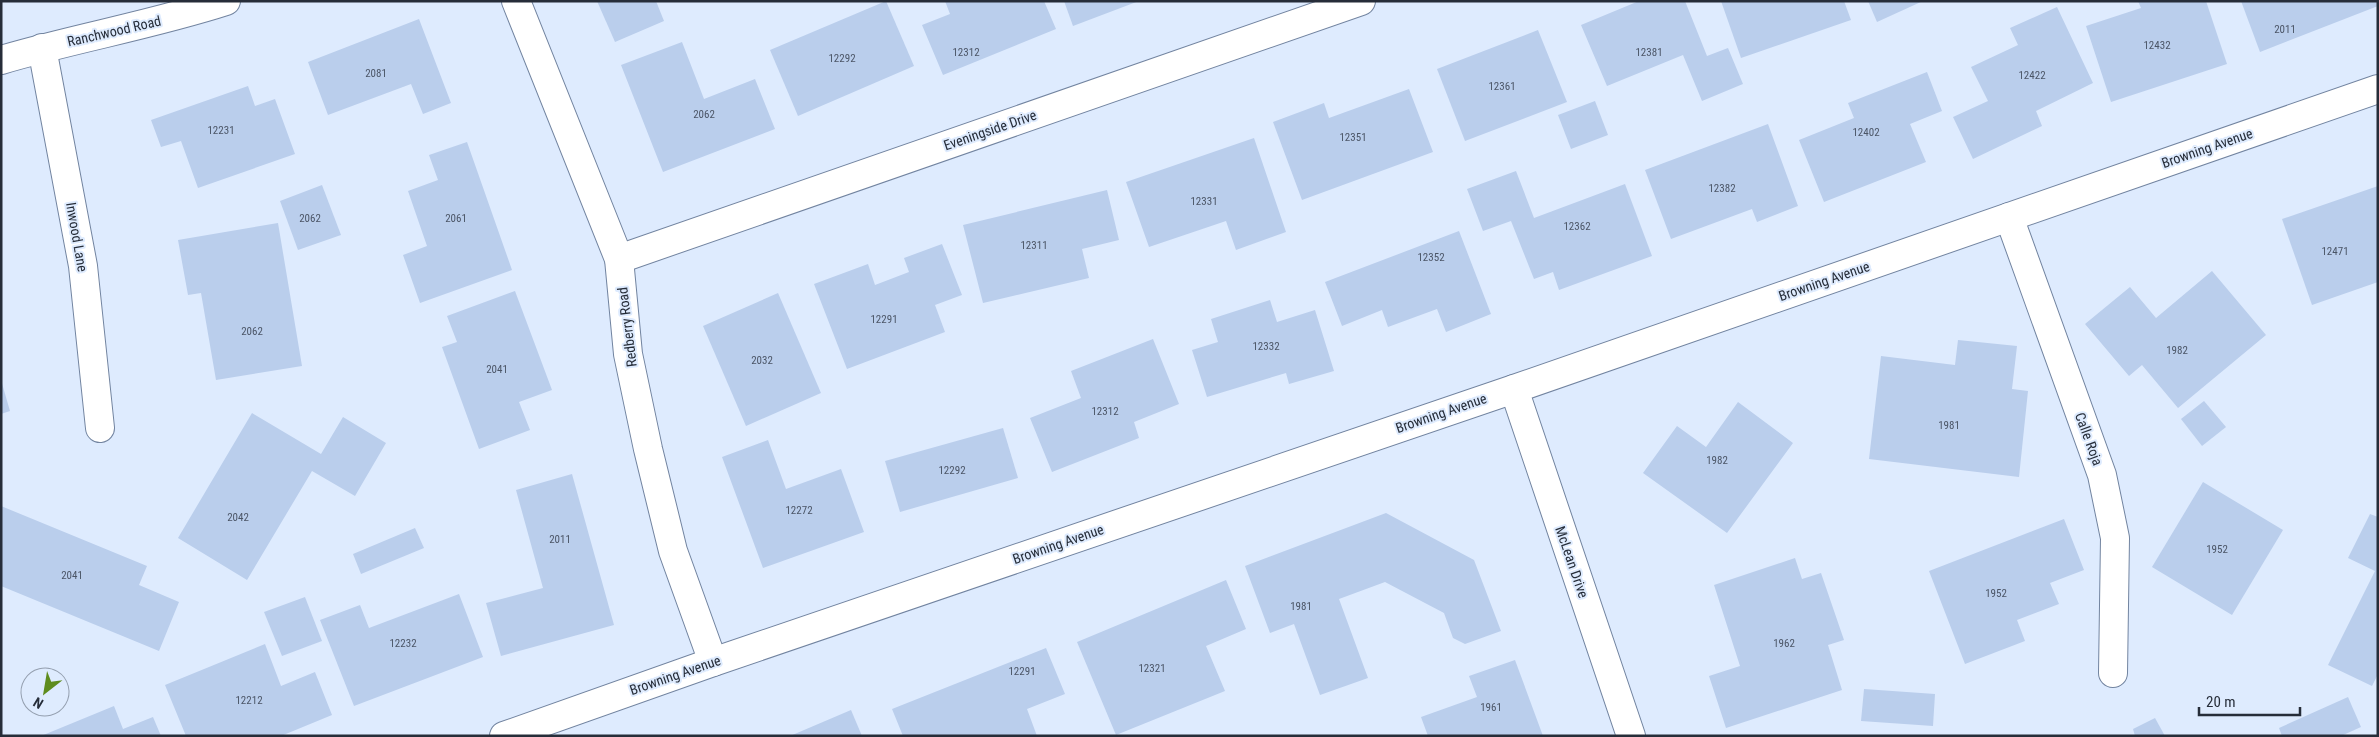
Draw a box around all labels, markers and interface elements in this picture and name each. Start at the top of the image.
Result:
street label: Ranchwood Road [66,12,162,50]
house number: 2011 [2274,23,2296,36]
house number: 12432 [2143,39,2171,52]
house number: 12312 [952,46,980,59]
house number: 12381 [1635,46,1663,59]
house number: 12292 [828,52,856,65]
house number: 2081 [365,67,387,80]
house number: 12422 [2018,69,2046,82]
house number: 12361 [1488,80,1516,93]
street label: Eveningside Drive [941,106,1039,153]
house number: 2062 [693,108,715,121]
house number: 12231 [207,124,235,137]
street label: Browning Avenue [2159,125,2255,171]
house number: 12402 [1852,126,1880,139]
house number: 12351 [1339,131,1367,144]
house number: 12382 [1708,182,1736,195]
house number: 12331 [1190,195,1218,208]
street label: Inwood Lane [63,201,91,273]
house number: 2062 [299,212,321,225]
house number: 2061 [445,212,467,225]
house number: 12362 [1563,220,1591,233]
house number: 12311 [1020,239,1048,252]
house number: 12471 [2321,245,2349,258]
house number: 12352 [1417,251,1445,264]
street label: Browning Avenue [1776,258,1872,304]
street label: Redberry Road [614,286,640,368]
house number: 12291 [870,313,898,326]
house number: 2062 [241,325,263,338]
house number: 12332 [1252,340,1280,353]
house number: 1982 [2166,344,2188,357]
house number: 2032 [751,354,773,367]
house number: 2041 [486,363,508,376]
street label: Browning Avenue [1393,390,1489,436]
house number: 12312 [1091,405,1119,418]
street label: Calle Roja [2072,410,2106,468]
house number: 1981 [1938,419,1960,432]
house number: 1982 [1706,454,1728,467]
house number: 12292 [938,464,966,477]
house number: 12272 [785,504,813,517]
house number: 2042 [227,511,249,524]
street label: Browning Avenue [1010,521,1106,567]
street label: McLean Drive [1552,524,1592,600]
house number: 2011 [549,533,571,546]
house number: 1952 [2206,543,2228,556]
house number: 2041 [61,569,83,582]
house number: 1952 [1985,587,2007,600]
house number: 1981 [1290,600,1312,613]
house number: 12232 [389,637,417,650]
house number: 1962 [1773,637,1795,650]
street label: Browning Avenue [627,652,723,698]
house number: 12321 [1138,662,1166,675]
house number: 12291 [1008,665,1036,678]
north arrow [20,667,70,717]
scale bar [2199,684,2300,716]
text: 20 m [2206,693,2236,711]
text: N [31,694,46,712]
house number: 12212 [235,694,263,707]
house number: 1961 [1480,701,1502,714]

